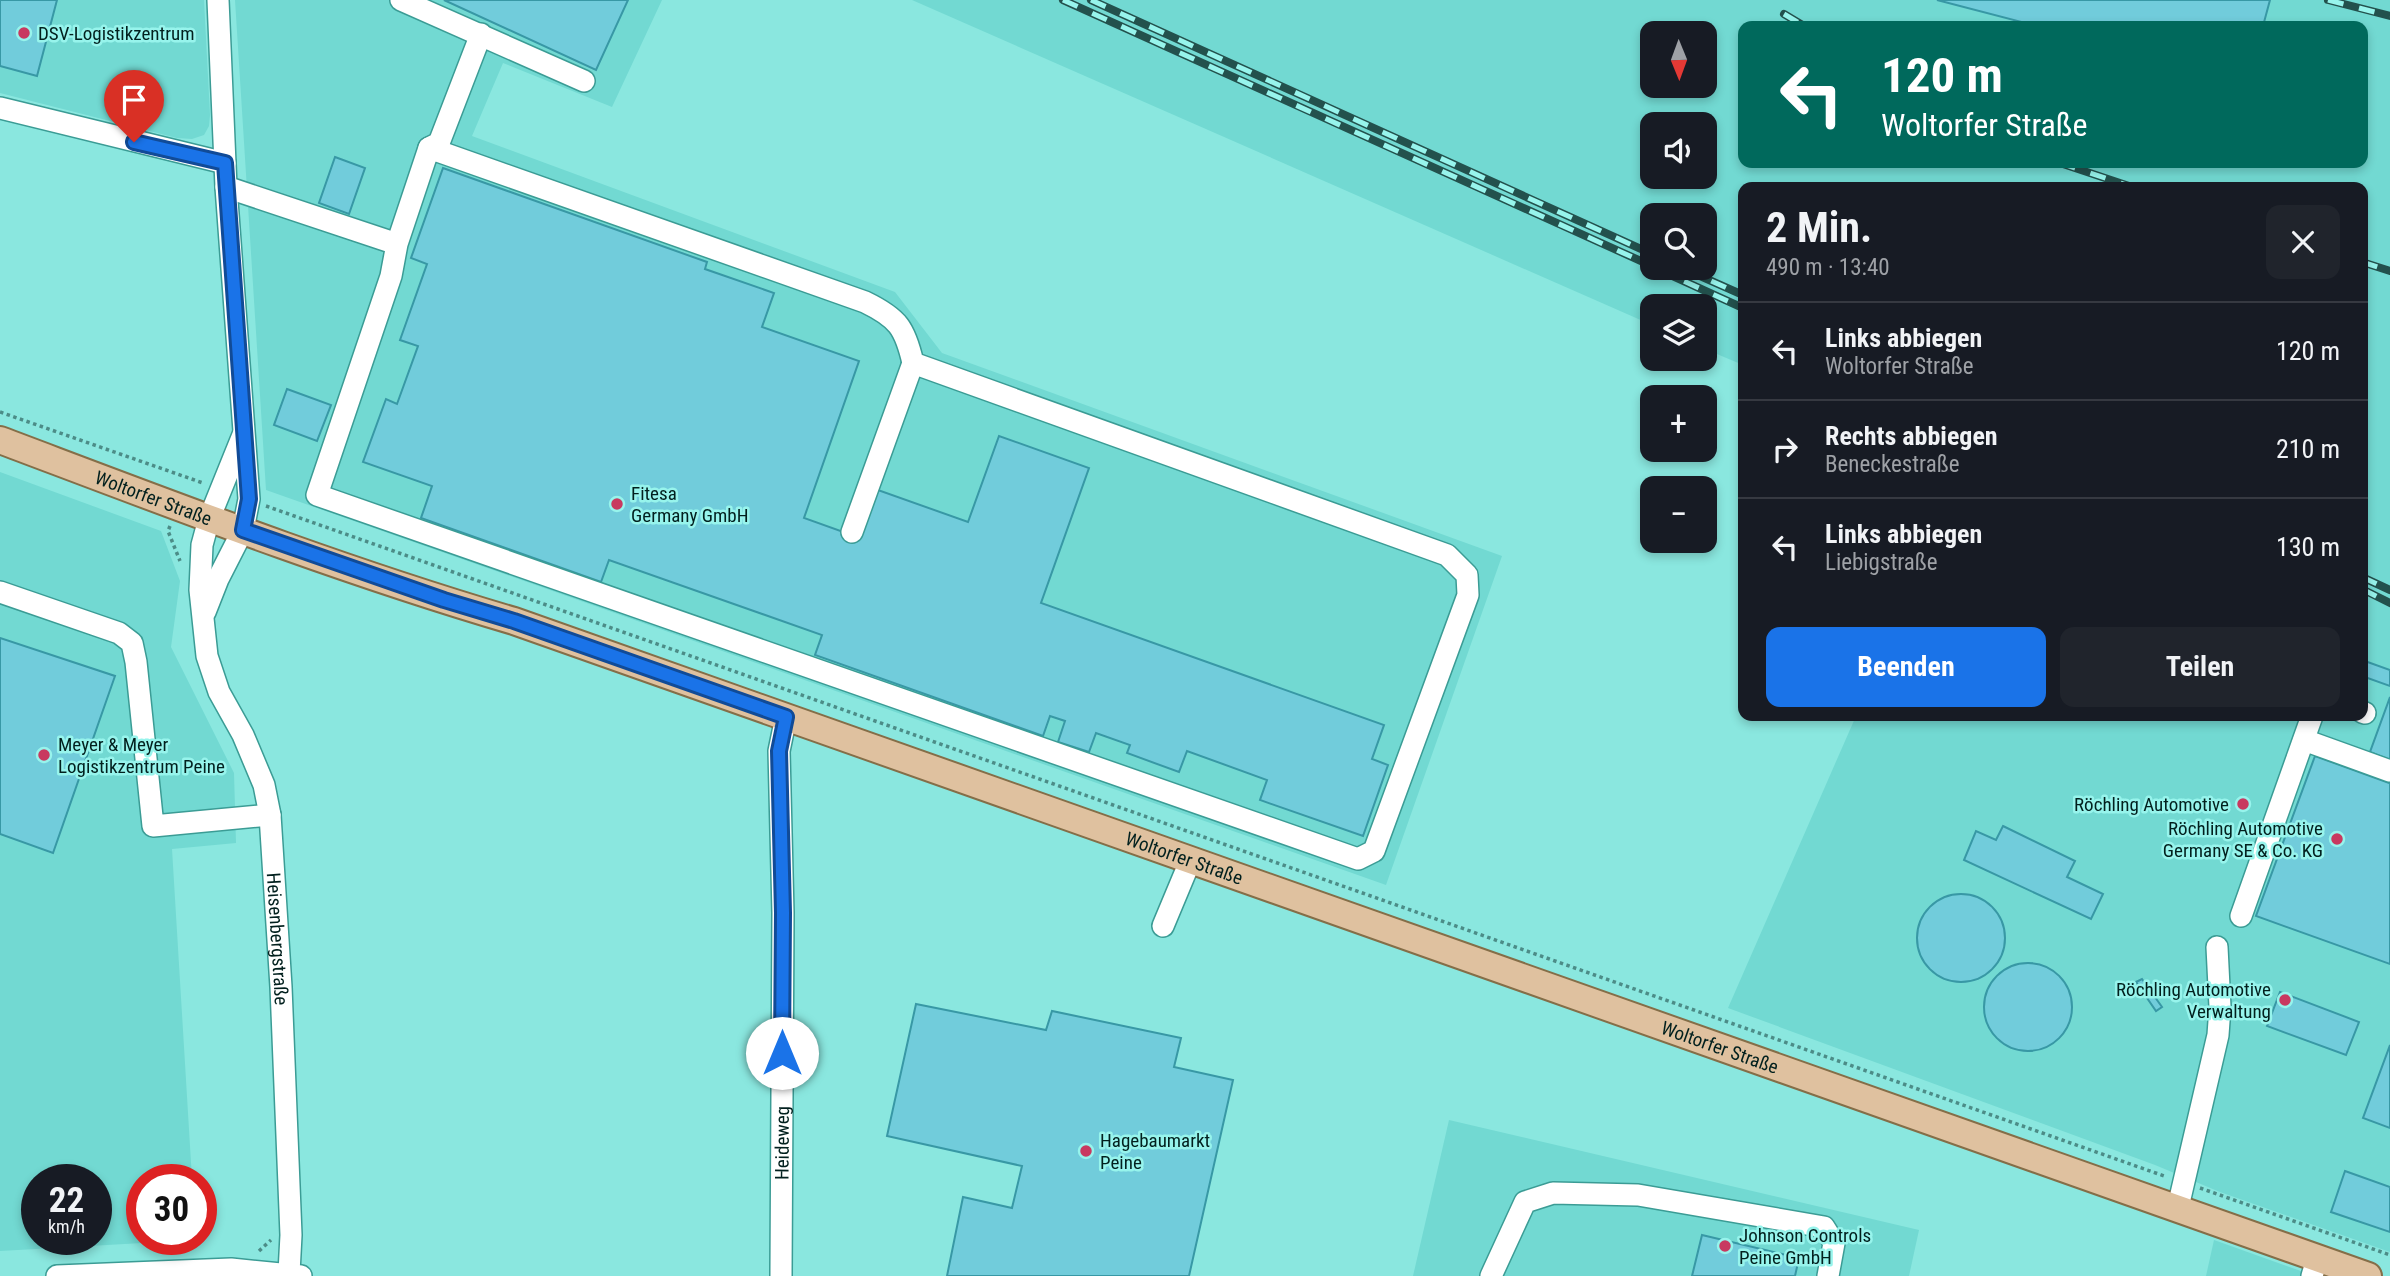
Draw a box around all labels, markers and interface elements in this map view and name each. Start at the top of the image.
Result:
north arrow [1640,21,1717,98]
map controls [1640,21,1717,553]
place label: DSV-Logistikzentrum [38,22,194,45]
marker: DSV-Logistikzentrum [16,25,32,41]
text: 120 m [1881,47,2003,104]
icon: left [1766,49,1857,140]
pin [104,70,164,142]
icon: arrive [115,81,153,119]
text: Woltorfer Straße [1881,106,2088,144]
button: sound [1640,112,1717,189]
button: search [1640,203,1717,280]
text: 2 Min. [1766,203,1872,252]
button: close [2266,205,2340,279]
text: 490 m · 13:40 [1766,254,1890,281]
button: layers [1640,294,1717,371]
text: Links abbiegen [1825,323,1982,353]
icon: left [1766,332,1804,370]
text: 120 m [2276,336,2340,366]
text: Woltorfer Straße [1825,353,1973,380]
button: + [1640,385,1717,462]
text: Rechts abbiegen [1825,421,1998,451]
icon: right [1766,430,1804,468]
text: 210 m [2276,434,2340,464]
text: Beneckestraße [1825,451,1959,478]
street label: Woltorfer Straße [92,466,215,530]
button: − [1640,476,1717,553]
place label: Fitesa Germany GmbH [631,482,749,527]
marker: Fitesa Germany GmbH [609,496,625,512]
text: Links abbiegen [1825,519,1982,549]
icon: left [1766,528,1804,566]
text: 130 m [2276,532,2340,562]
text: Liebigstraße [1825,549,1938,576]
button: Beenden [1766,627,2046,707]
button: Teilen [2060,627,2340,707]
place label: Meyer & Meyer Logistikzentrum Peine [58,733,225,778]
marker: Meyer & Meyer Logistikzentrum Peine [36,747,52,763]
place label: Röchling Automotive [2074,793,2229,816]
marker: Röchling Automotive [2235,796,2251,812]
place label: Röchling Automotive Germany SE & Co. KG [2163,817,2323,862]
street label: Woltorfer Straße [1122,827,1246,890]
marker: Röchling Automotive Germany SE & Co. KG [2329,831,2345,847]
street label: Heisenbergstraße [262,872,293,1006]
place label: Röchling Automotive Verwaltung [2116,978,2271,1023]
marker: Röchling Automotive Verwaltung [2277,992,2293,1008]
position arrow [745,1016,819,1090]
street label: Woltorfer Straße [1658,1016,1782,1079]
street label: Heideweg [771,1106,794,1180]
place label: Hagebaumarkt Peine [1100,1129,1210,1174]
marker: Hagebaumarkt Peine [1078,1143,1094,1159]
speed limit sign: 30 [126,1164,217,1255]
text: 22 [49,1180,84,1221]
text: km/h [48,1216,85,1237]
place label: Johnson Controls Peine GmbH [1739,1224,1871,1269]
marker: Johnson Controls Peine GmbH [1717,1238,1733,1254]

